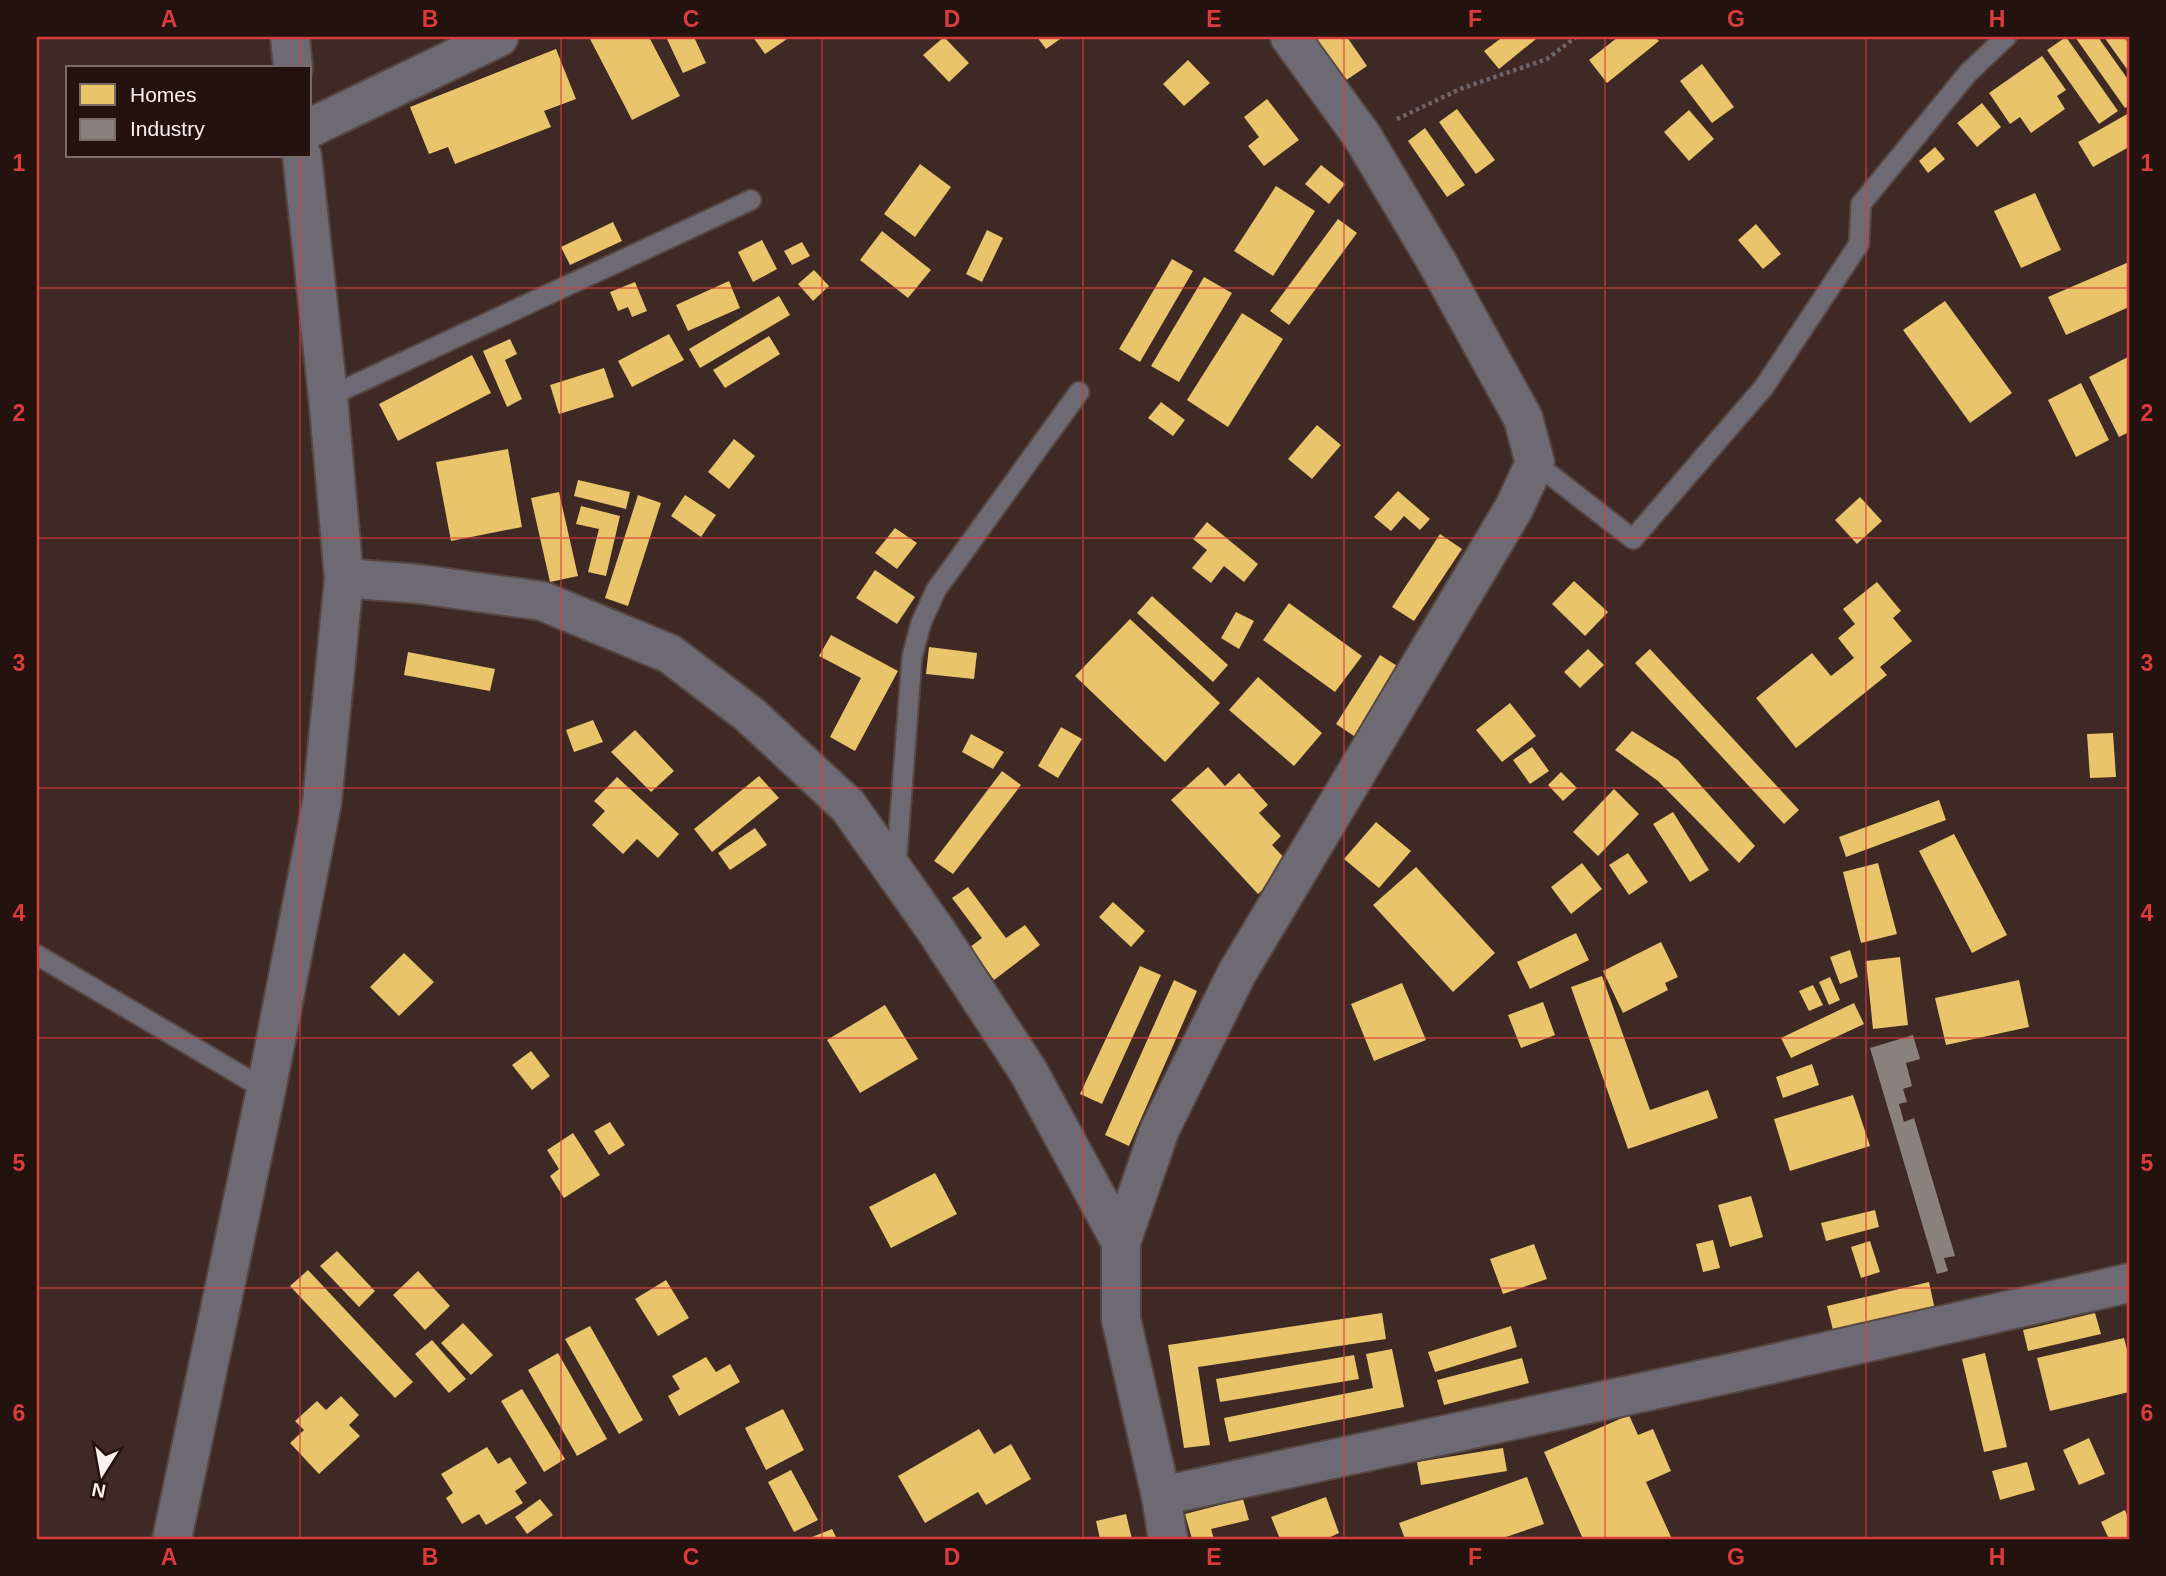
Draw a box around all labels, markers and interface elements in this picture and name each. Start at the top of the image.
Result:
text: A [161,6,177,32]
text: B [422,6,438,32]
text: C [683,6,699,32]
text: D [944,6,960,32]
text: E [1206,6,1222,32]
text: F [1468,6,1482,32]
text: G [1727,6,1745,32]
text: H [1989,6,2005,32]
legend [66,66,312,158]
text: Homes [130,83,197,106]
text: Industry [130,117,205,140]
text: 1 [13,150,26,176]
text: 1 [2141,150,2154,176]
text: 2 [13,400,25,426]
text: 2 [2141,400,2153,426]
text: 3 [13,650,25,676]
text: 3 [2141,650,2153,676]
text: 4 [13,900,26,926]
text: 4 [2141,900,2154,926]
text: 5 [13,1150,26,1176]
text: 5 [2141,1150,2154,1176]
text: 6 [13,1400,25,1426]
text: 6 [2141,1400,2153,1426]
north arrow [66,1440,136,1510]
text: N [90,1479,108,1502]
text: A [161,1544,177,1570]
text: B [422,1544,438,1570]
text: C [683,1544,699,1570]
text: D [944,1544,960,1570]
text: E [1206,1544,1222,1570]
text: F [1468,1544,1482,1570]
text: G [1727,1544,1745,1570]
text: H [1989,1544,2005,1570]

